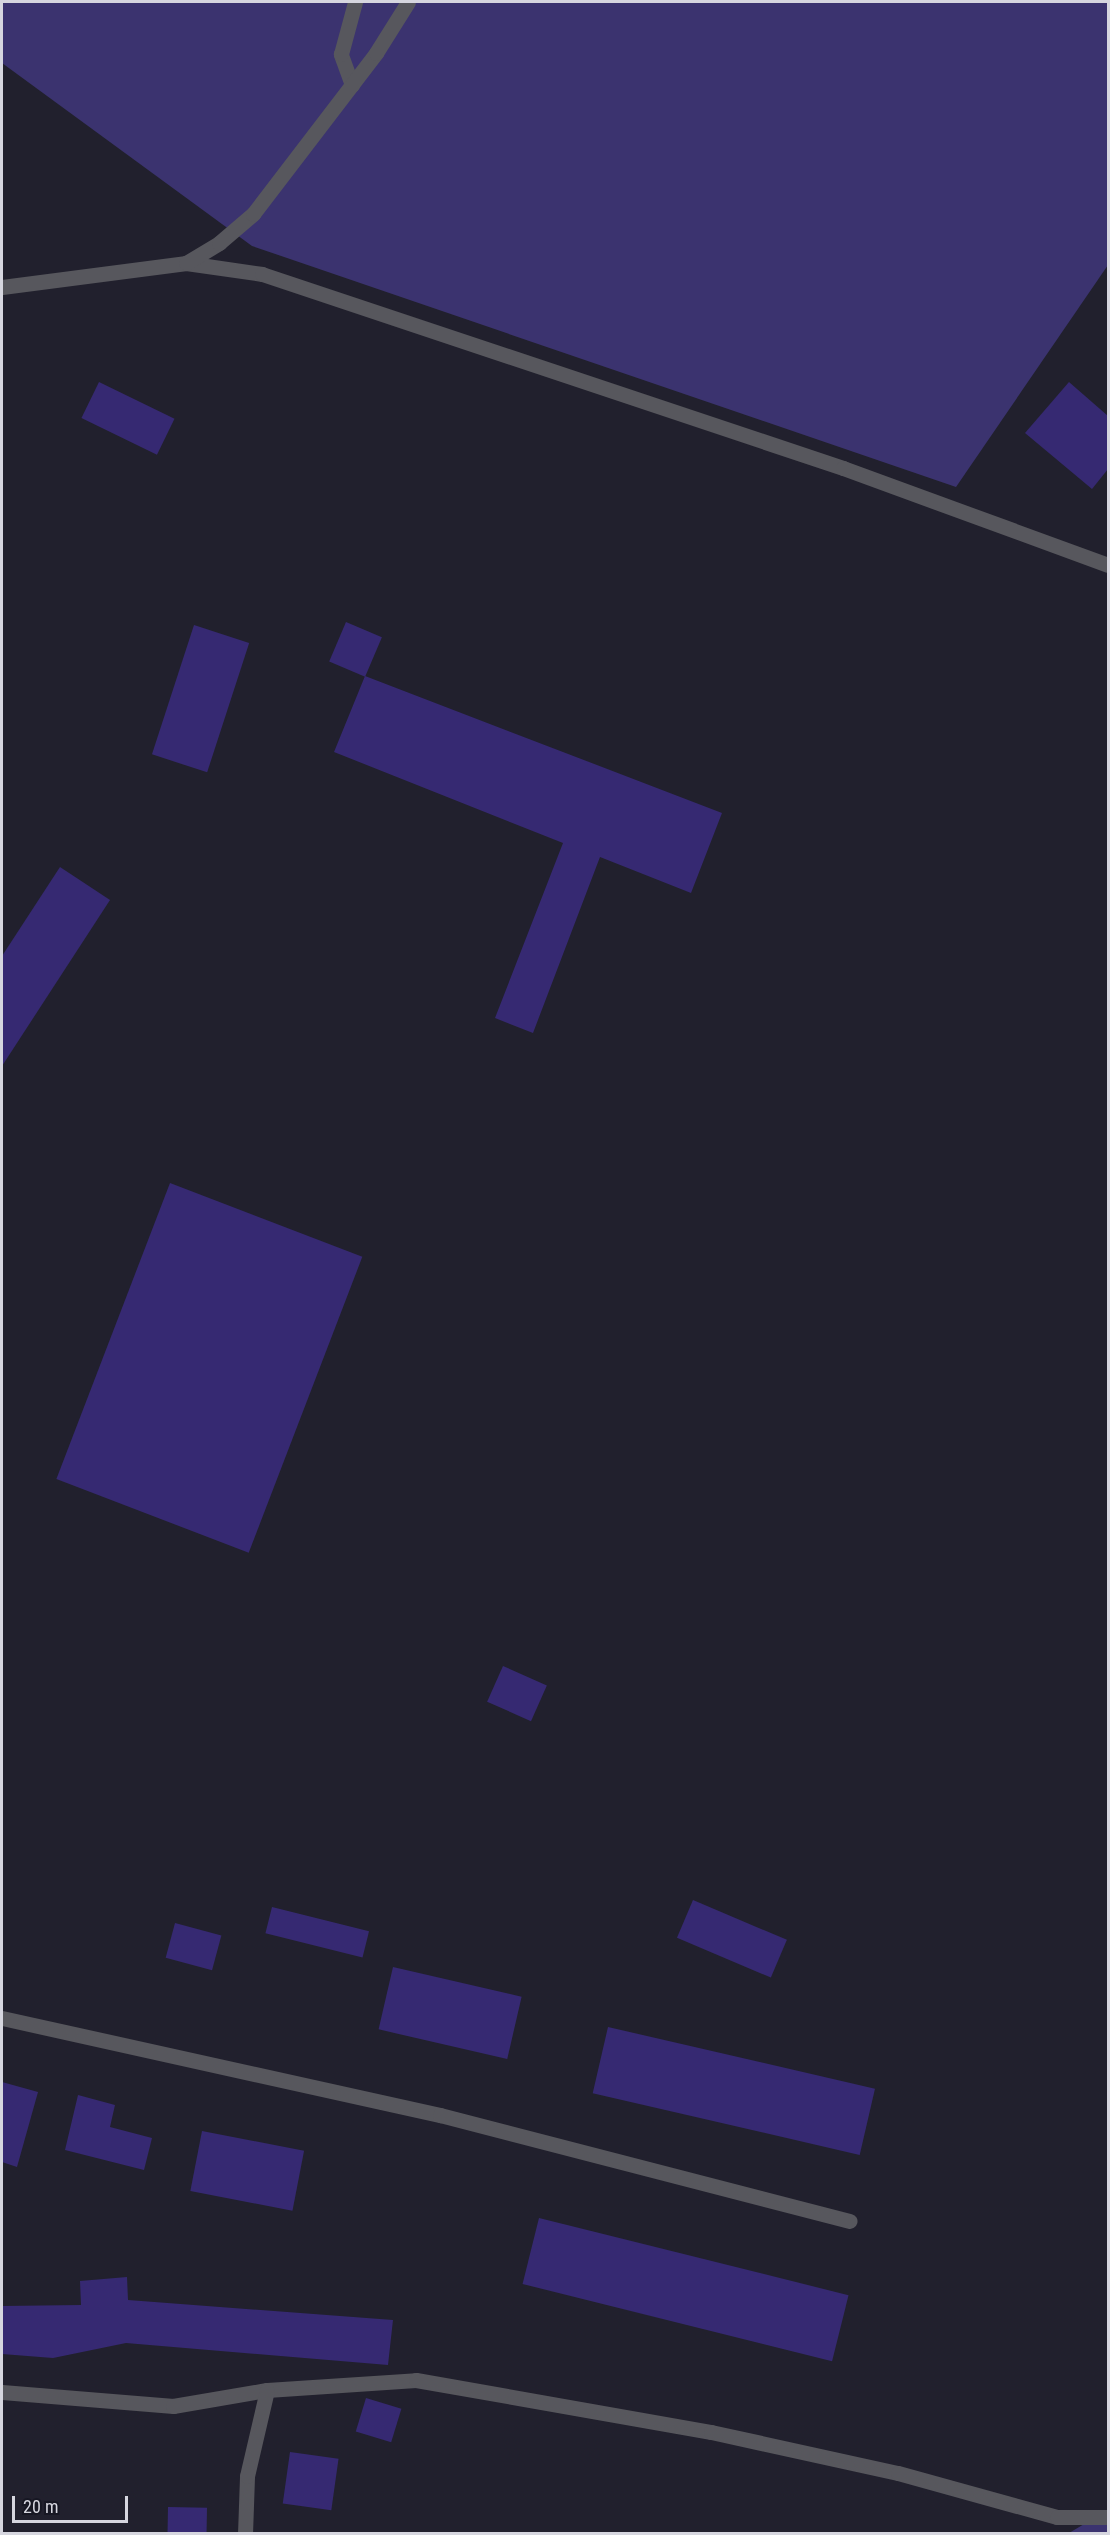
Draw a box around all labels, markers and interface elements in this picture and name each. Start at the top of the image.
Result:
scale bar [15,2484,130,2522]
text: 20 m [23,2496,58,2517]

